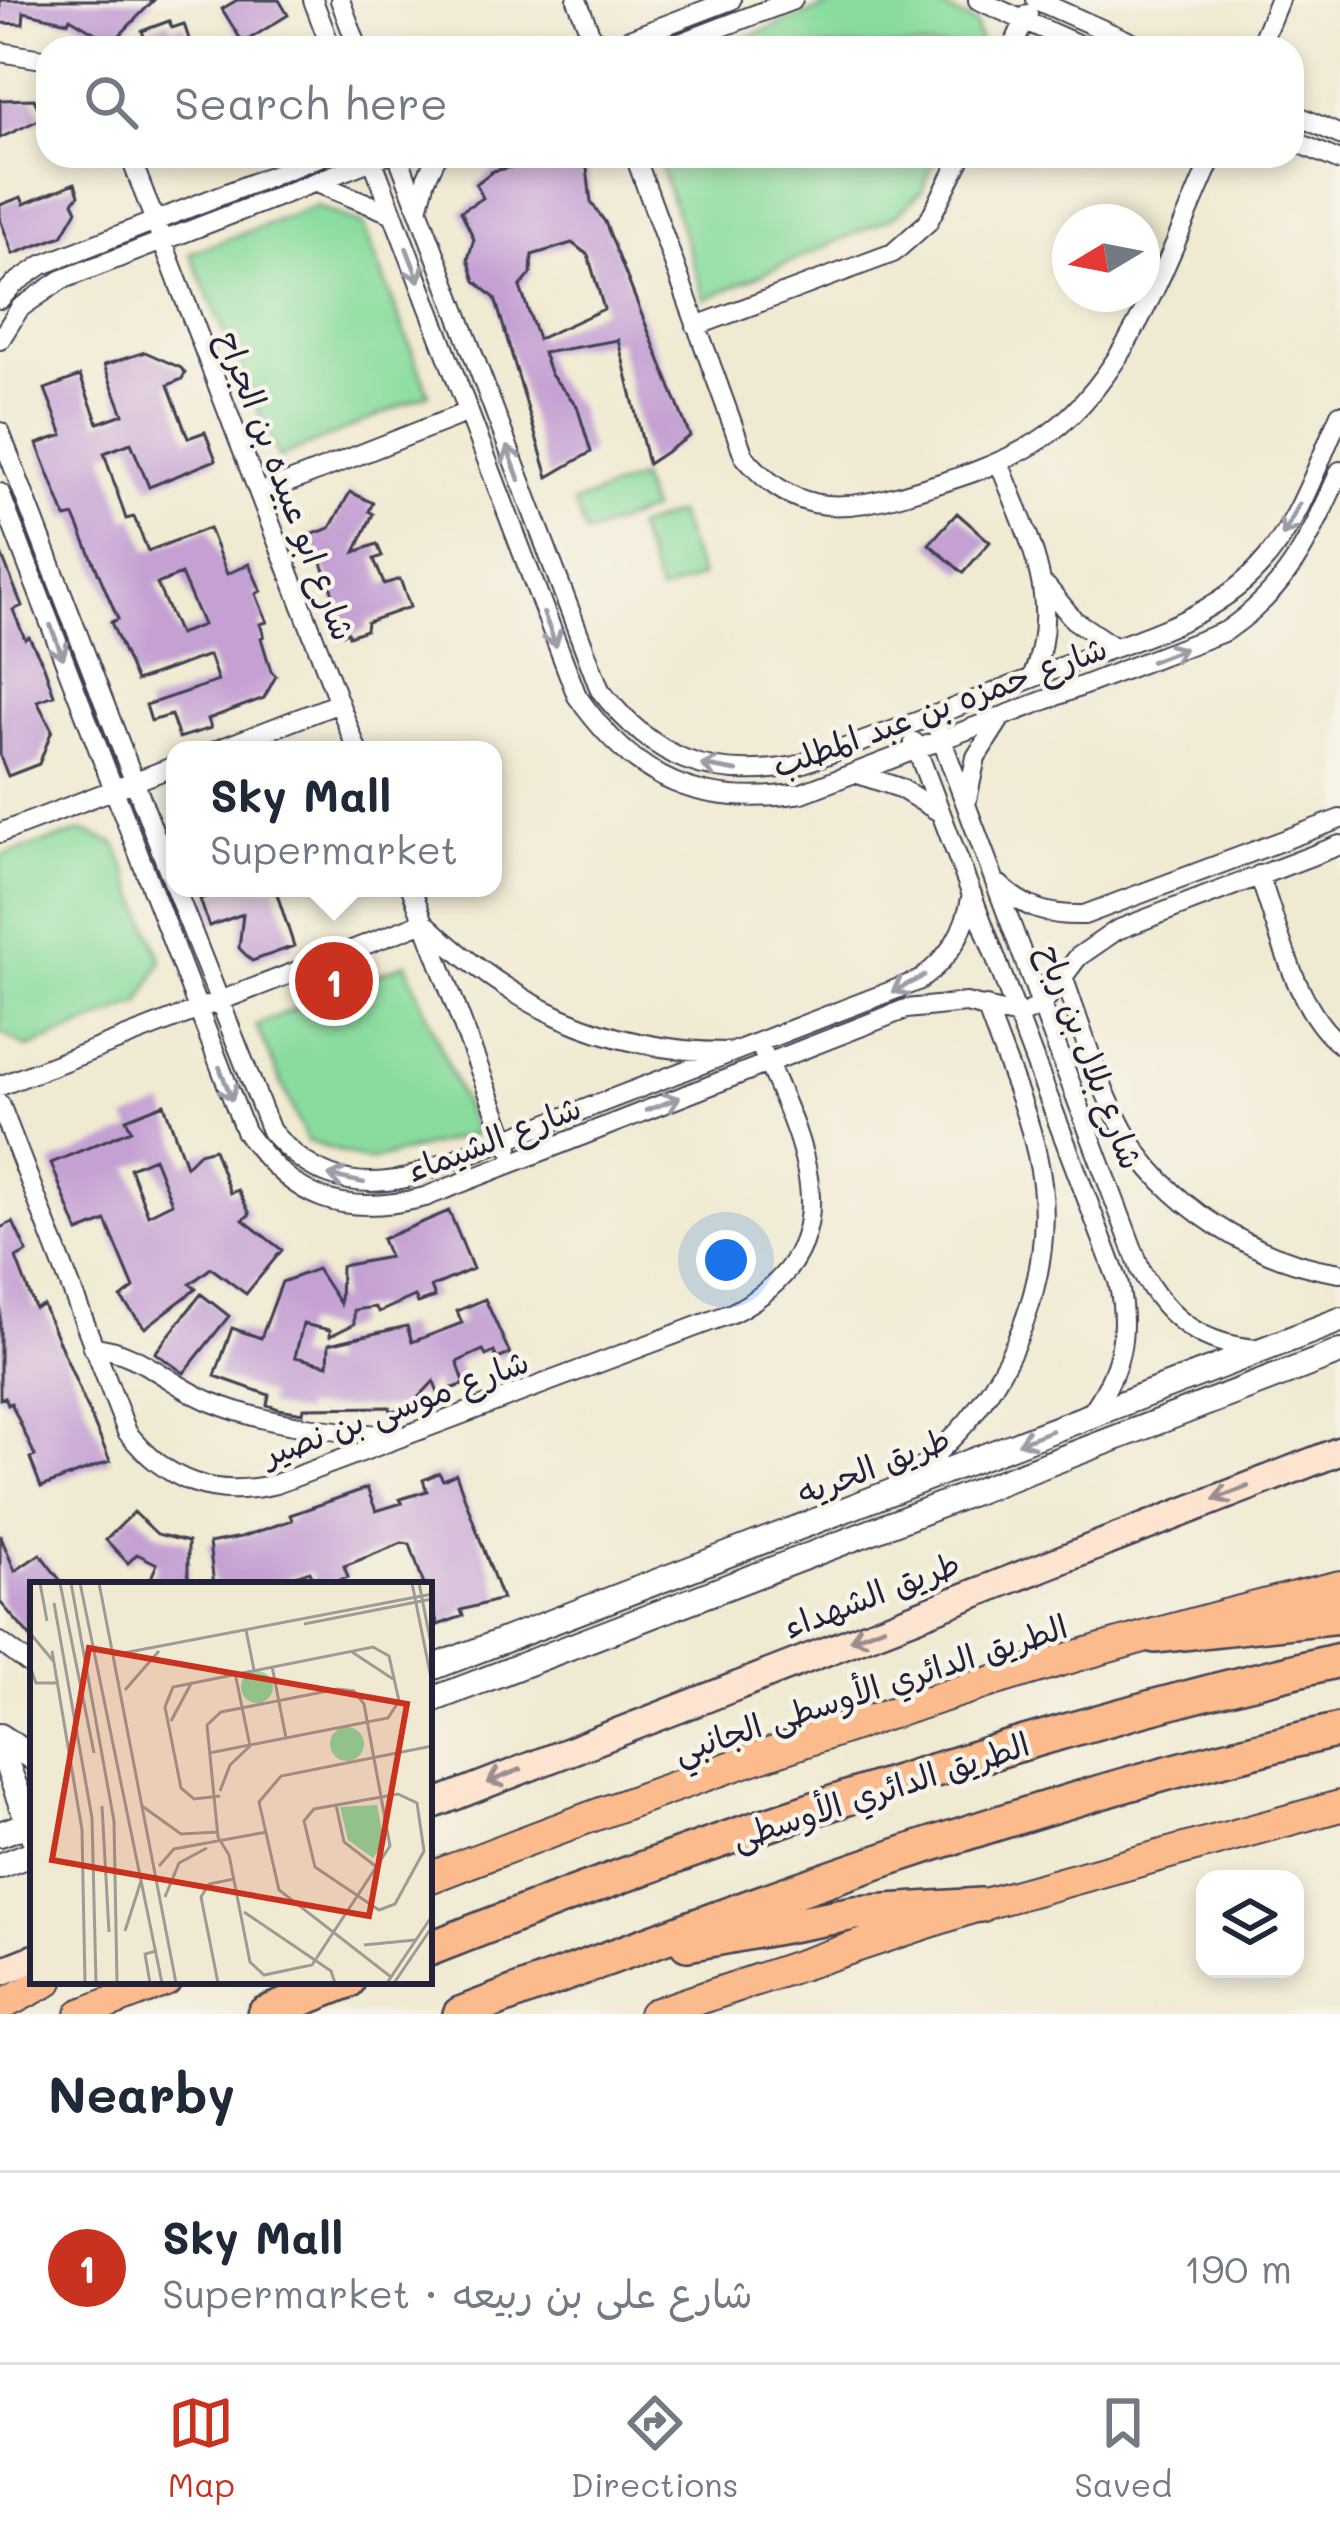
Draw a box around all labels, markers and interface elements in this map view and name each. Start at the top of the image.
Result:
search box [36,36,1304,168]
icon: search [78,69,144,135]
text: Search here [174,73,448,131]
north arrow [1052,204,1160,312]
one-way arrow [403,246,425,283]
street label: شارع ابو عبيده بن الجراح [205,324,367,647]
one-way arrow [500,446,522,483]
one-way arrow [1279,502,1302,537]
one-way arrow [541,611,563,648]
one-way arrow [47,622,69,659]
street label: شارع حمزه بن عبد المطلب [766,624,1114,789]
one-way arrow [1149,643,1186,664]
popup [166,741,502,897]
one-way arrow [700,755,739,778]
text: Sky Mall [210,765,391,823]
text: Supermarket [210,823,458,874]
pin: 1 [295,936,373,1026]
street label: شارع بلال بن رباح [1026,937,1155,1176]
one-way arrow [891,974,926,997]
one-way arrow [217,1065,239,1102]
street label: شارع الشيماء [400,1084,588,1194]
one-way arrow [643,1092,680,1113]
one-way arrow [327,1167,366,1189]
your location [696,1230,756,1290]
street label: شارع موسى بن نصير [253,1338,535,1479]
street label: طريق الحريه [790,1415,956,1513]
one-way arrow [1017,1427,1054,1449]
one-way arrow [1213,1484,1250,1506]
street label: طريق الشهداء [777,1540,965,1646]
inset map [30,1582,432,1984]
street label: الطريق الدائري الأوسطى الجانبي [668,1603,1075,1781]
one-way arrow [849,1624,886,1646]
street label: الطريق الدائري الأوسطى [726,1721,1035,1861]
one-way arrow [486,1767,523,1789]
map controls [1196,1870,1304,1978]
button: layers [1196,1870,1304,1978]
text: Nearby [48,2059,235,2126]
text: Sky Mall [162,2207,343,2265]
text: 1 [78,2242,96,2293]
text: 190 m [1184,2242,1292,2293]
text: Supermarket · شارع على بن ربيعه [162,2267,753,2318]
tab: Map [168,2390,235,2505]
tab: Directions [571,2390,738,2505]
tab: Saved [1074,2390,1172,2505]

